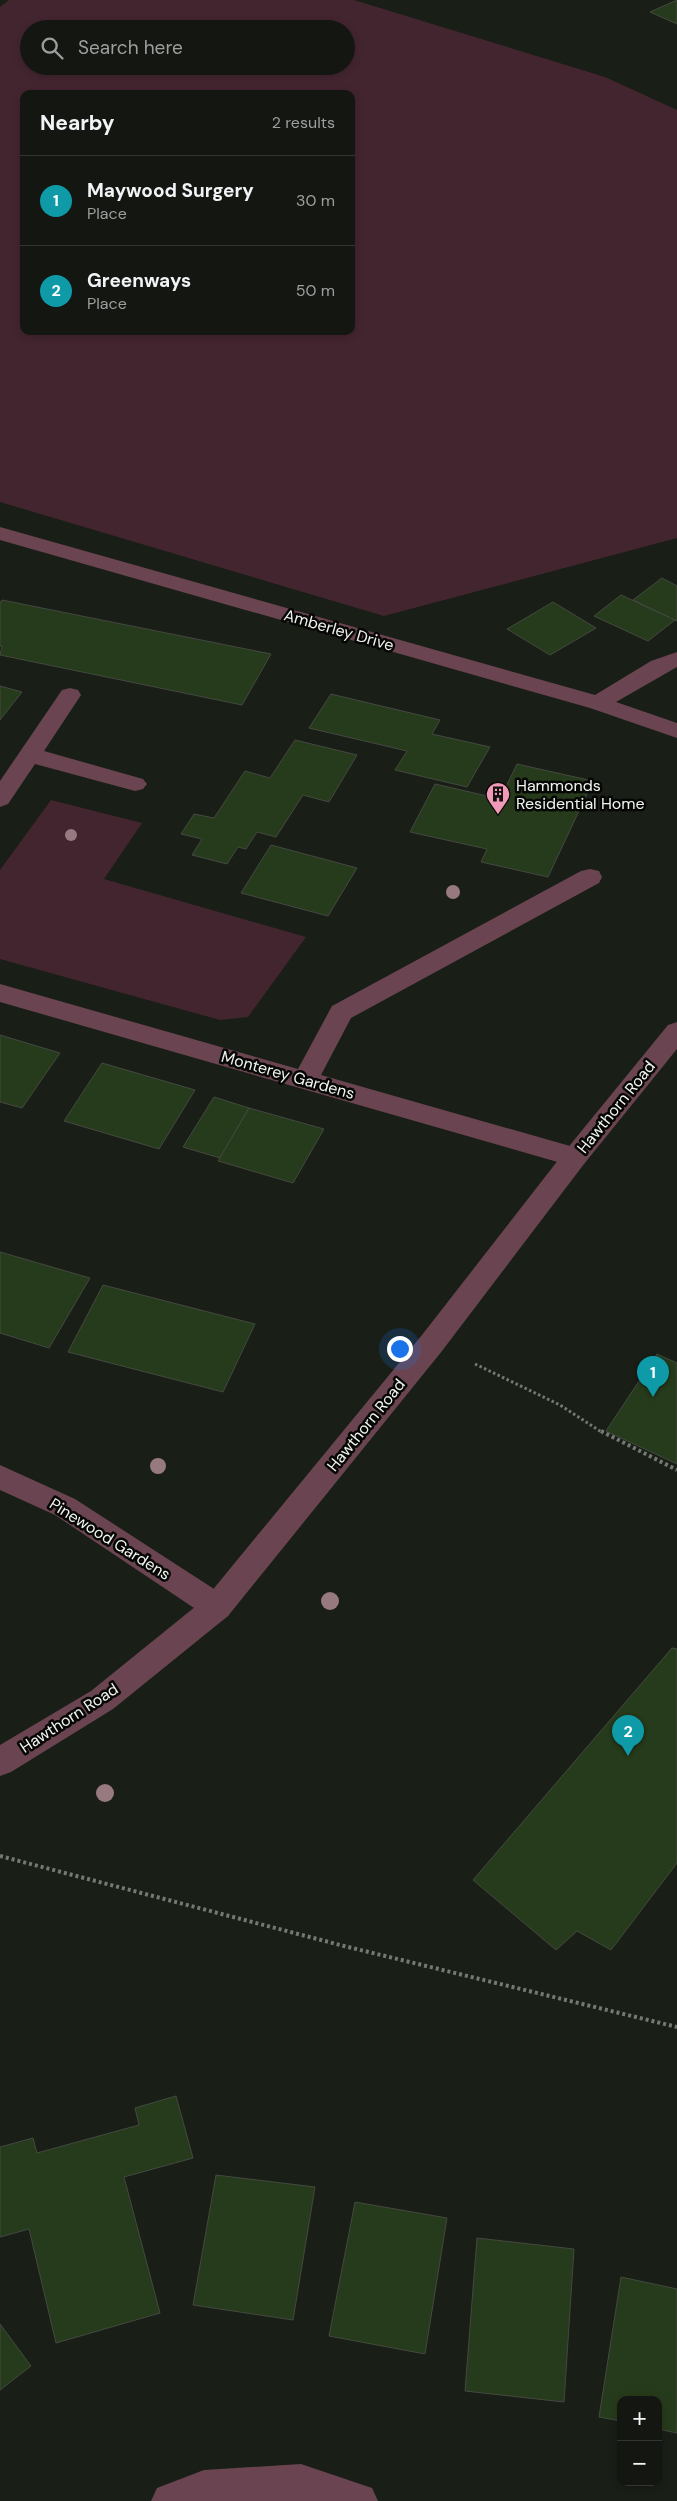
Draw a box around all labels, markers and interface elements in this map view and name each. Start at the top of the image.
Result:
search box [20,20,355,75]
icon: search [38,34,66,62]
text: Search here [78,35,183,60]
text: Nearby [40,109,114,137]
text: 2 results [272,112,335,133]
text: Maywood Surgery [87,178,254,203]
text: 1 [53,190,59,211]
text: 30 m [296,190,335,211]
text: Place [87,203,127,224]
text: Greenways [87,268,191,293]
text: 2 [51,280,61,301]
text: 50 m [296,280,335,301]
text: Place [87,293,127,314]
street label: Amberley Drive [282,604,396,656]
place label: Hammonds Residential Home [516,775,645,814]
building icon: Hammonds Residential Home [485,781,511,815]
street label: Monterey Gardens [219,1046,357,1104]
street label: Hawthorn Road [572,1056,660,1158]
your location [387,1336,413,1362]
pin: 1 [637,1356,669,1397]
street label: Hawthorn Road [322,1374,410,1476]
street label: Pinewood Gardens [45,1493,175,1585]
street label: Hawthorn Road [16,1678,122,1758]
pin: 2 [612,1715,644,1756]
map controls [617,2396,662,2486]
button: + [617,2396,662,2441]
button: − [617,2441,662,2486]

